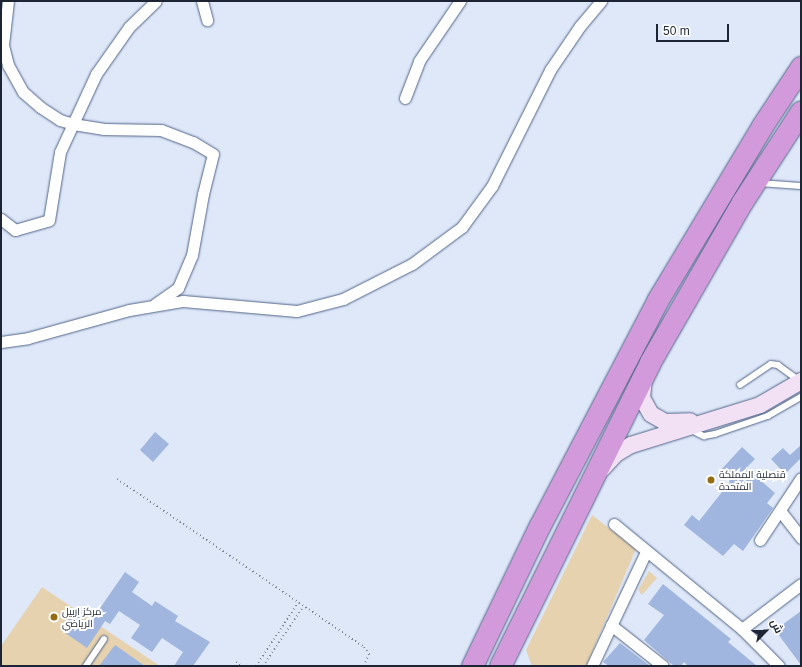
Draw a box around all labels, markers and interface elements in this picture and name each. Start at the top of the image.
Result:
scale bar [658,16,731,42]
text: 50 m [663,24,690,38]
place label: قنصلية المملكة المتحدة [719,468,785,492]
marker: قنصلية المملكة المتحدة [706,475,716,485]
place label: مركز اربيل الرياضي [62,605,101,628]
north arrow [746,611,786,651]
marker: مركز اربيل الرياضي [49,612,59,622]
text: ش [769,617,785,635]

